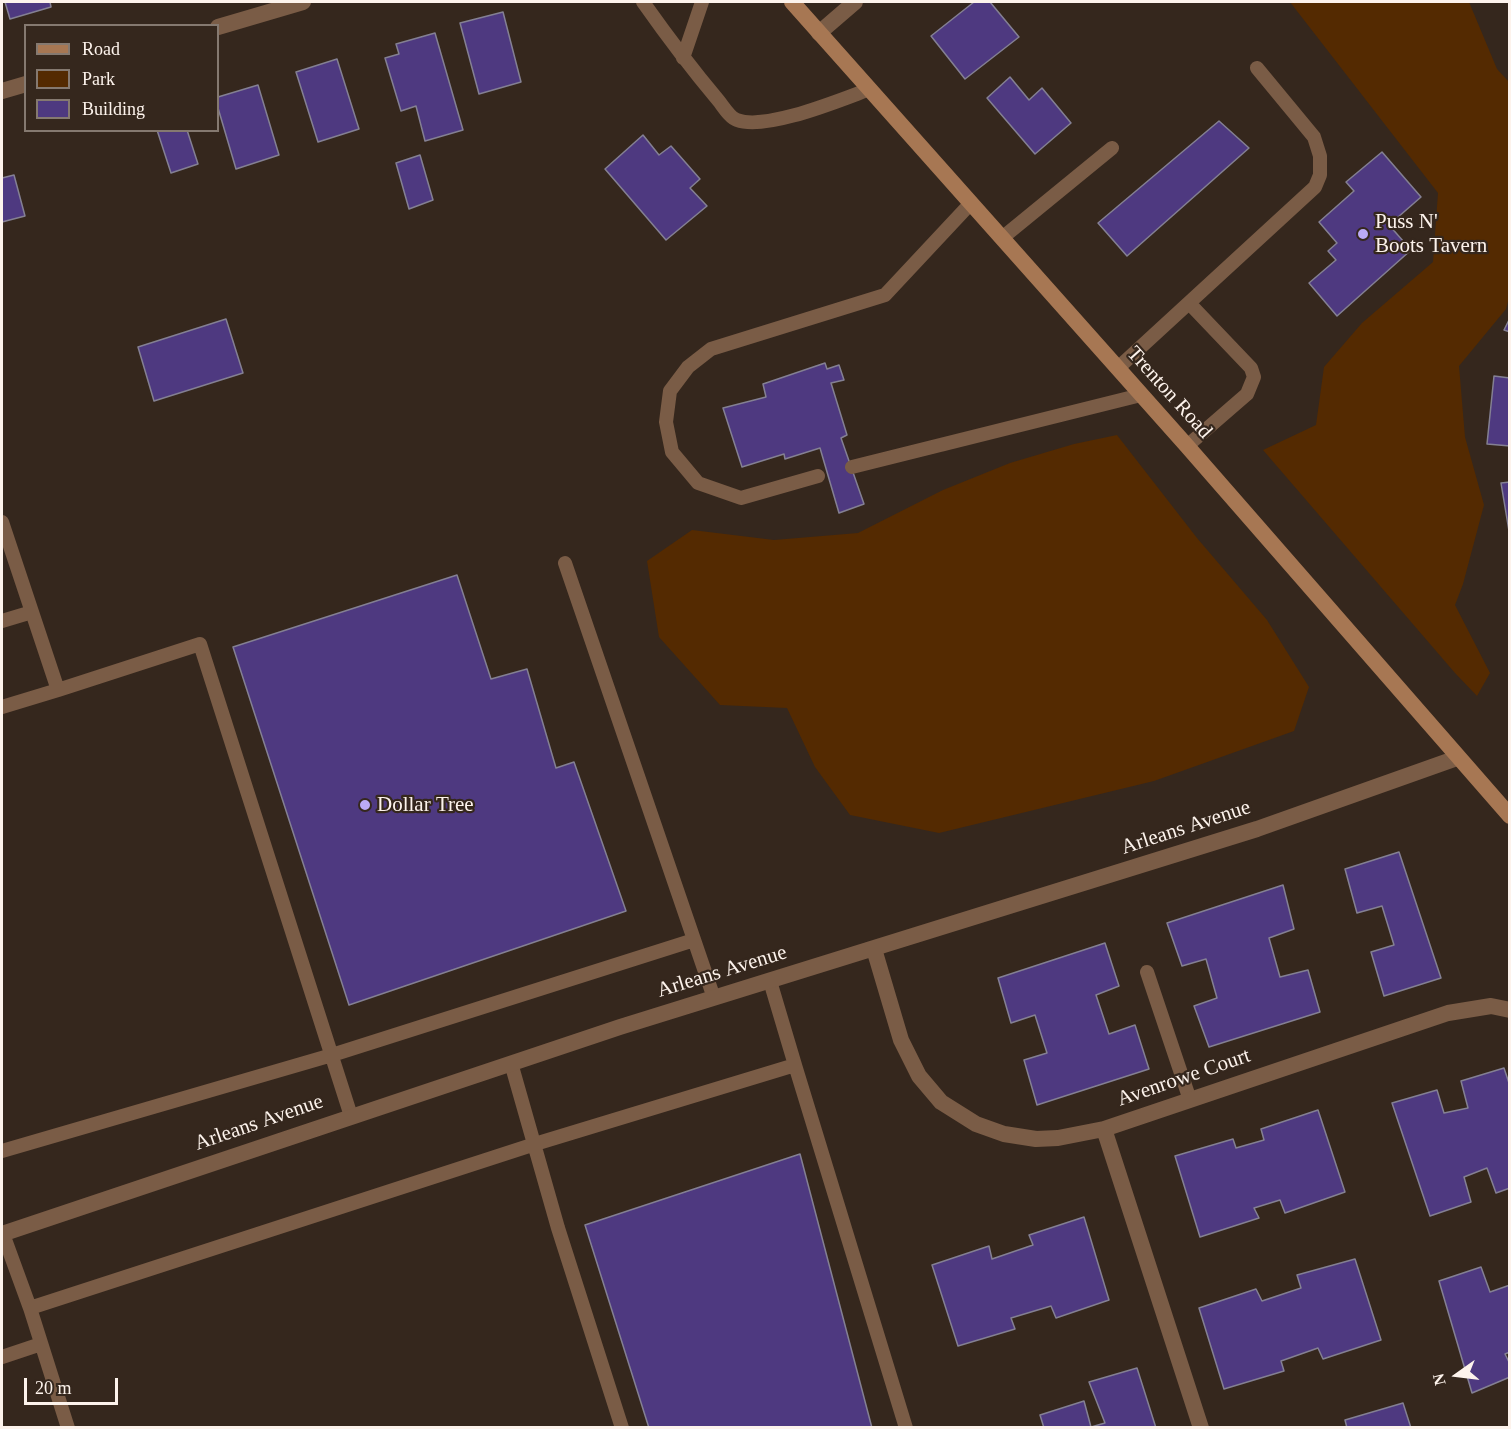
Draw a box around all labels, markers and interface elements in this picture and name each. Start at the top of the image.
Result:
legend [24,24,219,132]
text: Road [82,39,120,59]
text: Park [82,69,115,89]
text: Building [82,99,145,119]
place label: Puss N' Boots Tavern [1375,209,1487,259]
marker: Puss N' Boots Tavern [1356,227,1370,241]
street label: Trenton Road [1121,342,1217,444]
place label: Dollar Tree [377,792,474,818]
street label: Arleans Avenue [1118,795,1254,861]
marker: Dollar Tree [358,798,372,812]
street label: Arleans Avenue [654,940,790,1004]
street label: Avenrowe Court [1114,1043,1254,1113]
street label: Arleans Avenue [191,1089,327,1157]
north arrow [1427,1345,1487,1405]
scale bar [27,1366,122,1404]
text: N [1429,1372,1449,1387]
text: 20 m [35,1378,72,1398]

